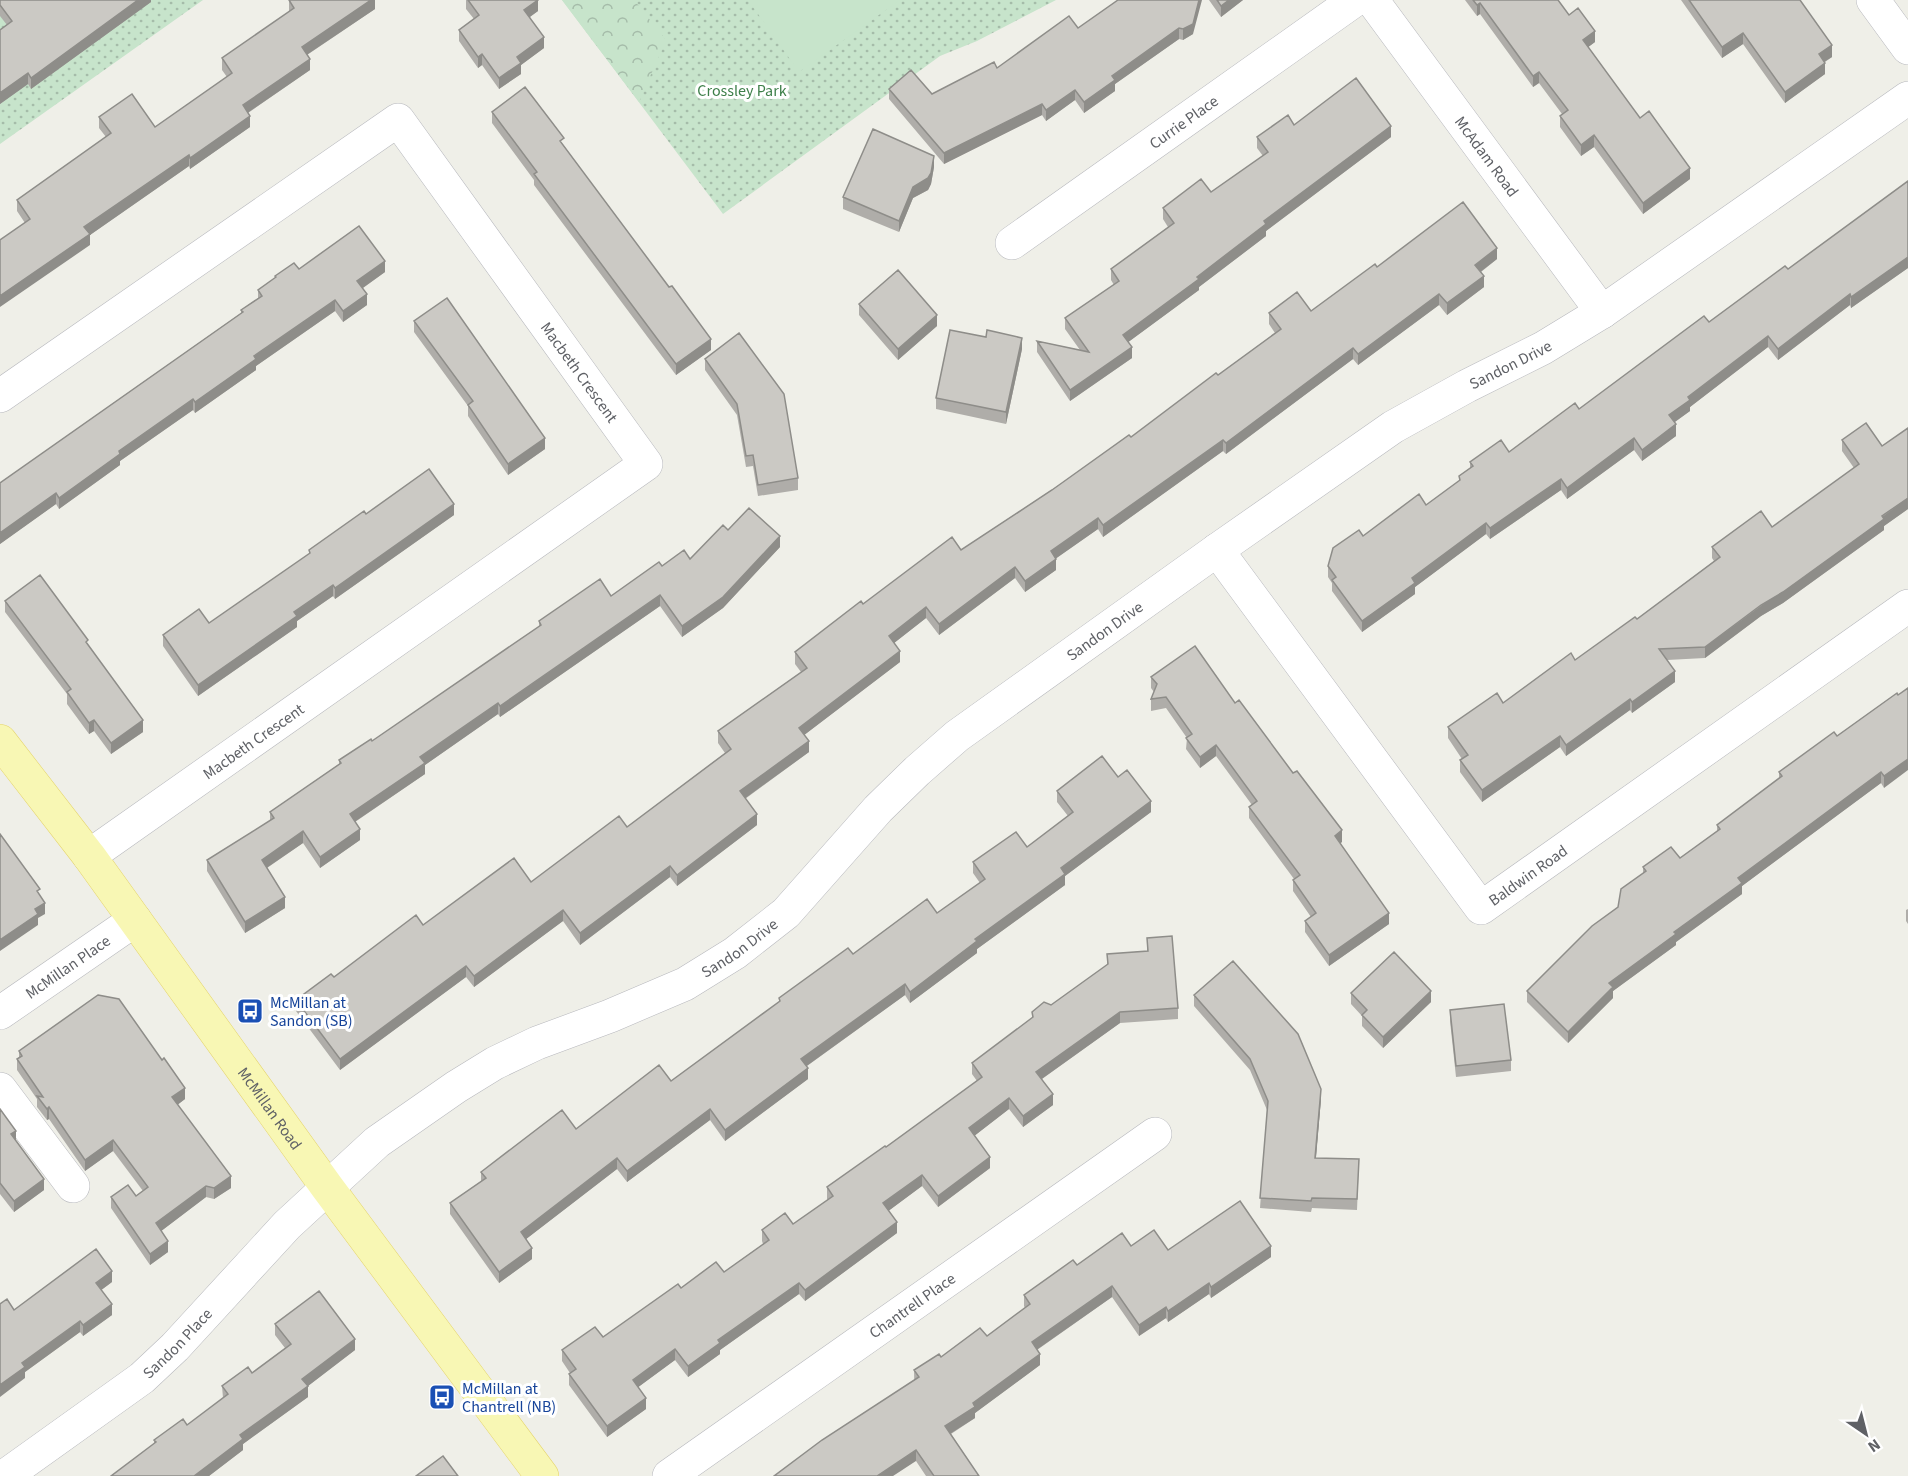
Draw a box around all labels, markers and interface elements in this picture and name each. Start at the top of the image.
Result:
park label: Crossley Park [697,80,787,102]
street label: Currie Place [1145,90,1223,155]
street label: McAdam Road [1449,112,1523,202]
street label: Macbeth Crescent [535,318,623,428]
street label: Sandon Drive [1466,335,1556,395]
street label: Sandon Drive [1062,596,1148,666]
street label: Macbeth Crescent [198,698,309,785]
street label: Baldwin Road [1484,840,1572,911]
street label: Sandon Drive [697,913,783,983]
street label: McMillan Place [21,930,115,1004]
place label: McMillan at Sandon (SB) [270,992,353,1032]
bus stop icon: McMillan at Sandon (SB) [235,996,265,1026]
street label: McMillan Road [232,1063,307,1155]
street label: Chantrell Place [865,1268,960,1344]
street label: Sandon Place [138,1303,218,1384]
place label: McMillan at Chantrell (NB) [462,1378,556,1418]
bus stop icon: McMillan at Chantrell (NB) [427,1382,457,1412]
north arrow [1836,1404,1896,1464]
text: N [1863,1433,1885,1458]

